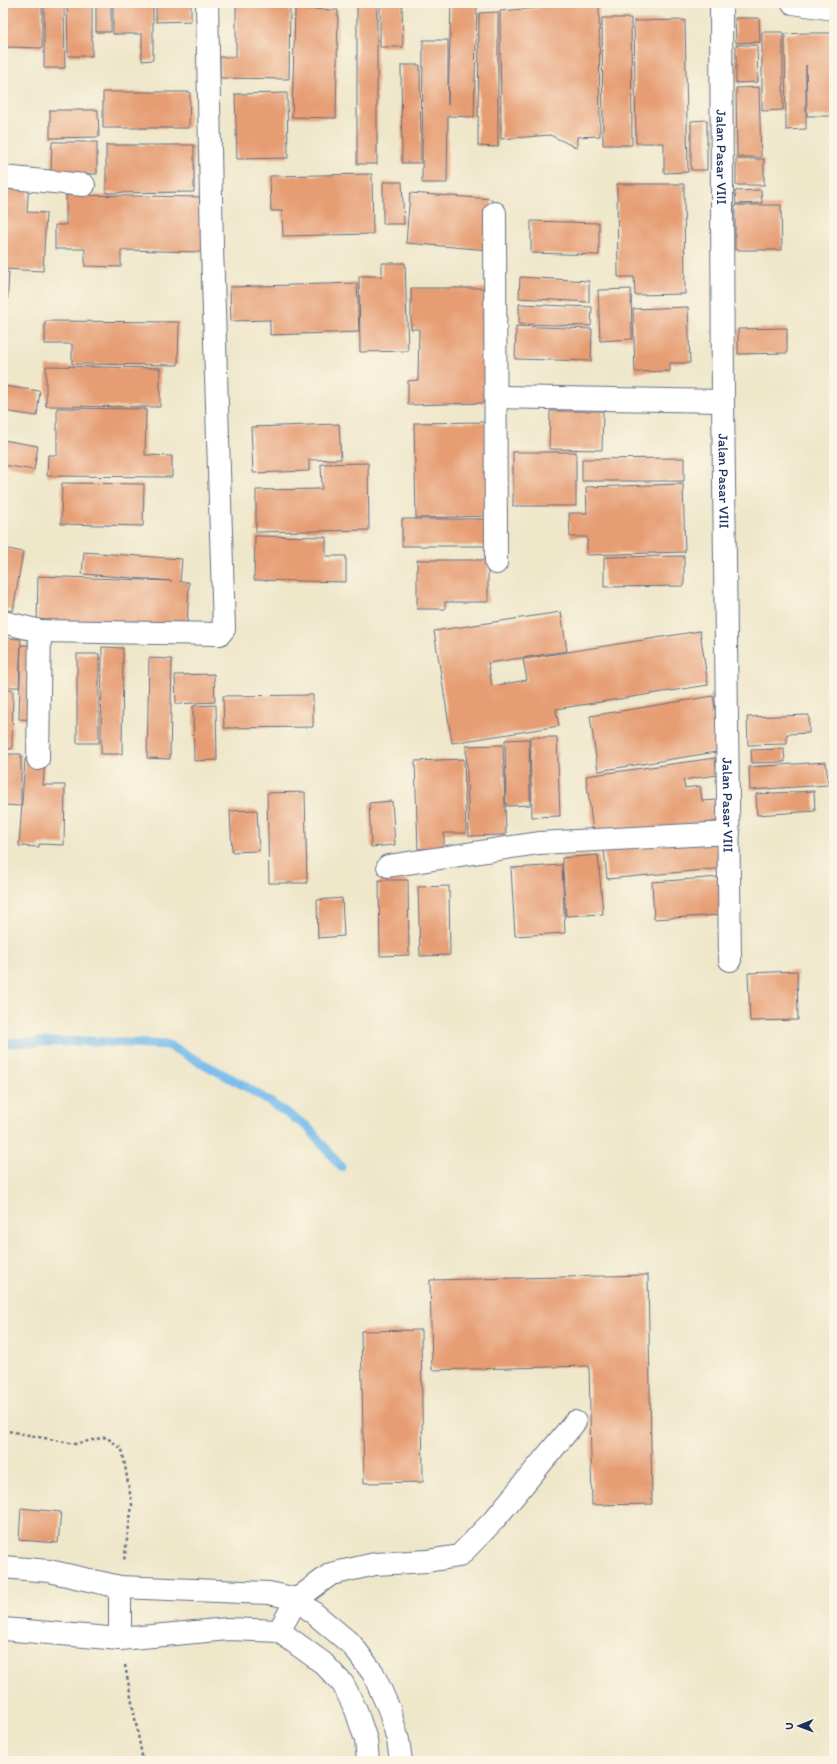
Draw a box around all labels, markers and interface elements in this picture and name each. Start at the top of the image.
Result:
street label: Jalan Pasar VIII [713,109,730,205]
street label: Jalan Pasar VIII [714,433,733,529]
street label: Jalan Pasar VIII [718,757,737,853]
north arrow [779,1706,819,1746]
text: U [783,1722,796,1730]

